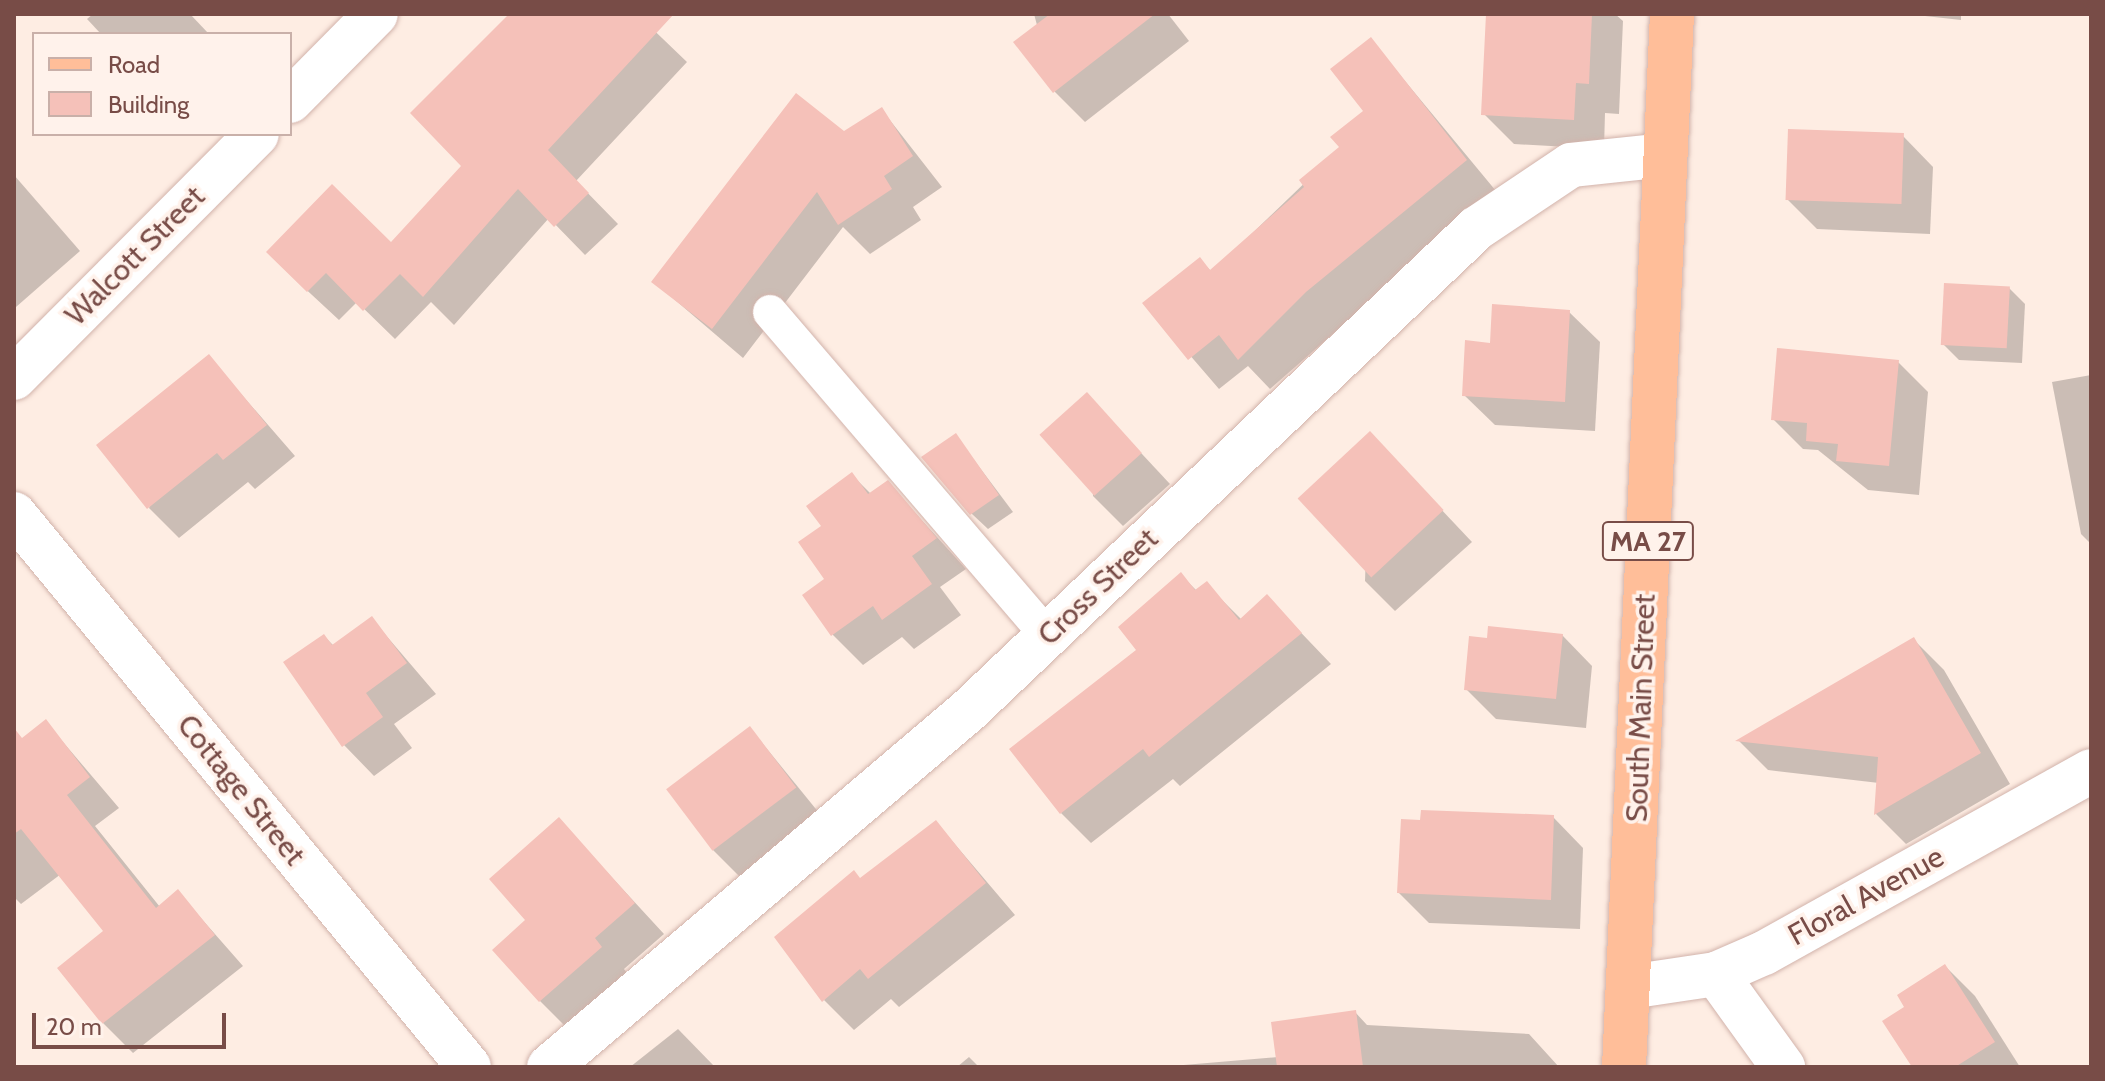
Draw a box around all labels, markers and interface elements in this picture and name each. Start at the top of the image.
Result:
legend [32,32,292,136]
text: Road [108,50,160,79]
text: Building [108,90,189,119]
street label: Walcott Street [58,179,212,333]
road number: MA 27 [1600,517,1696,565]
street label: Cross Street [1031,521,1165,653]
street label: South Main Street [1619,593,1663,823]
street label: Cottage Street [169,708,313,872]
street label: Floral Avenue [1782,839,1950,953]
scale bar [36,997,230,1047]
text: 20 m [46,1012,102,1041]

